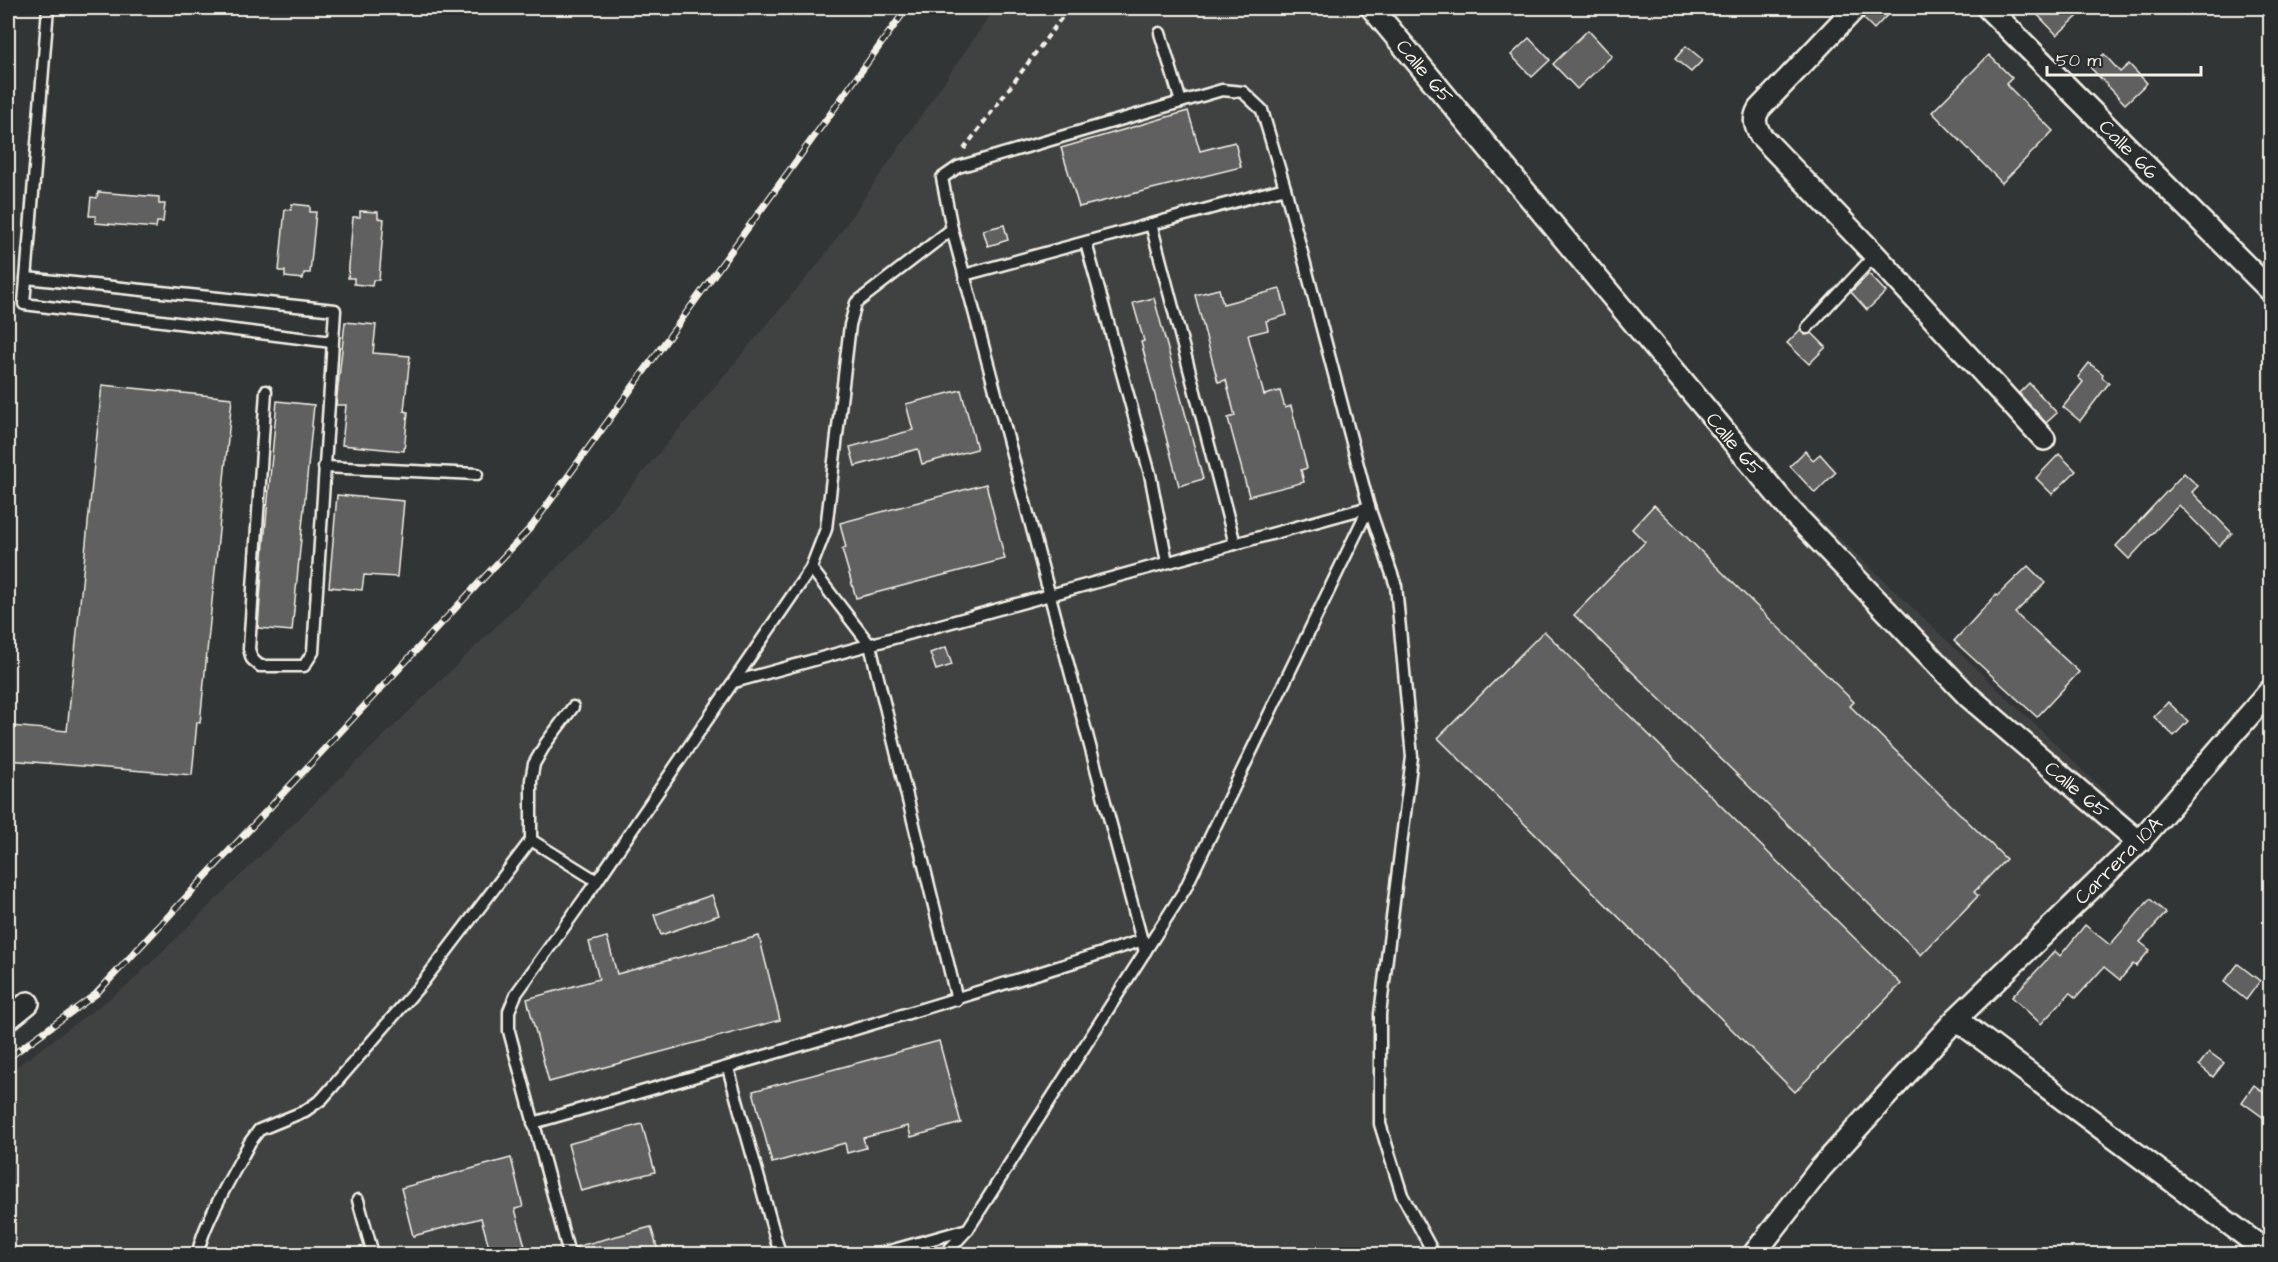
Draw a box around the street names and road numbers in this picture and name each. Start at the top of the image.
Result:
street label: Calle 65 [1389,33,1459,110]
street label: Calle 66 [2092,113,2165,186]
street label: Calle 65 [1699,406,1769,483]
street label: Calle 65 [2038,755,2115,825]
street label: Carrera 10A [2068,810,2169,911]

